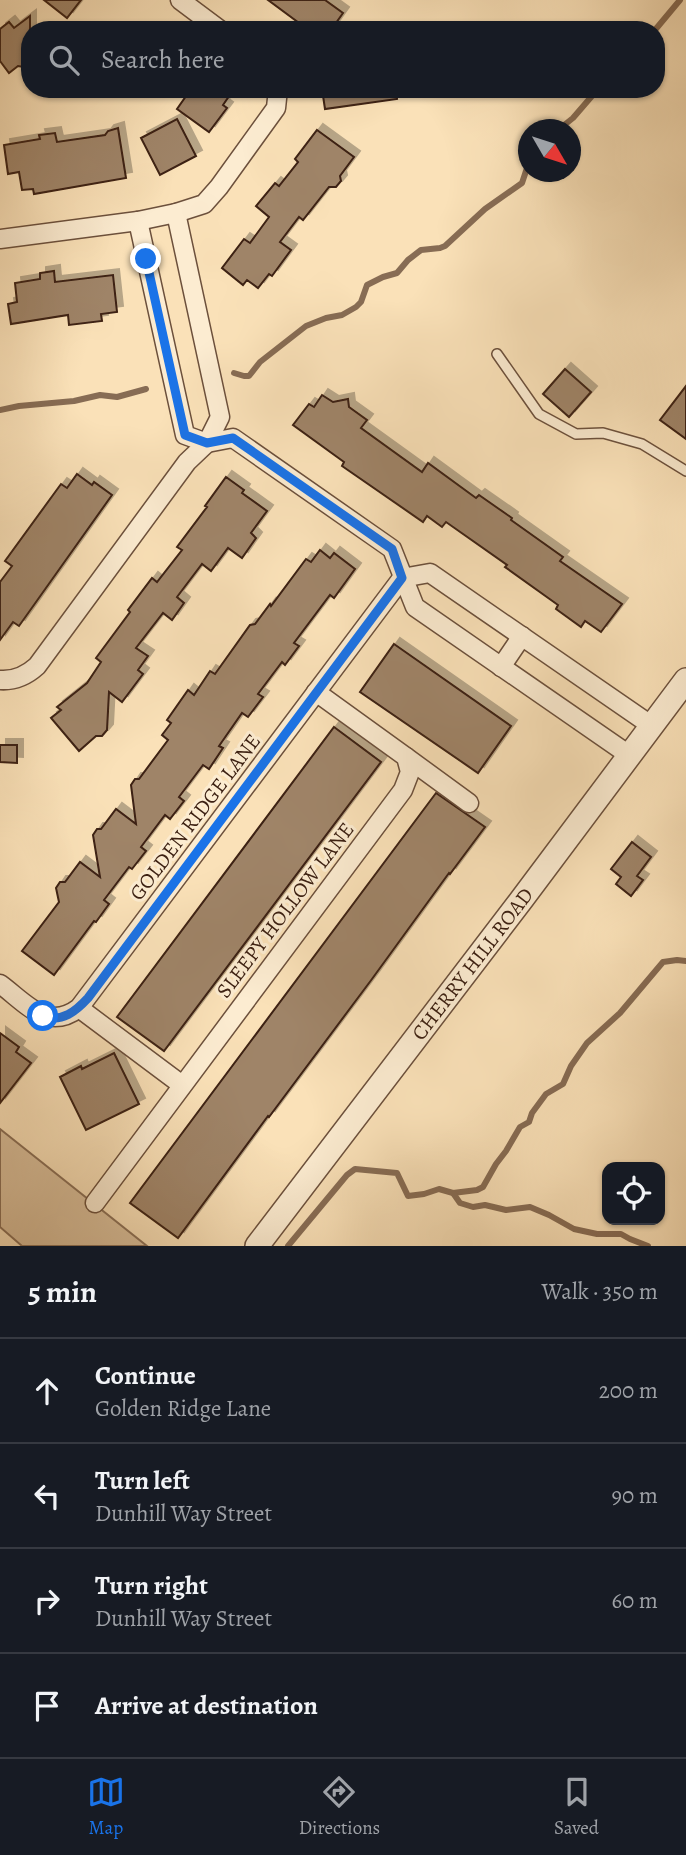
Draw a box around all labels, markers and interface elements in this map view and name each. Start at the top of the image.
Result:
search box [21,21,665,98]
icon: search [45,41,83,79]
text: Search here [101,42,225,77]
north arrow [518,119,581,182]
route end [130,243,161,274]
street label: GOLDEN RIDGE LANE [123,728,267,906]
street label: SLEEPY HOLLOW LANE [210,817,360,1003]
street label: CHERRY HILL ROAD [405,882,540,1046]
route start [27,1000,58,1031]
map controls [602,1162,665,1225]
button: locate [602,1162,665,1225]
text: 5 min [28,1272,97,1312]
text: Walk · 350 m [542,1276,658,1307]
text: Continue [95,1358,196,1393]
icon: ahead [28,1372,66,1410]
text: 200 m [599,1375,658,1406]
text: Golden Ridge Lane [95,1393,271,1424]
text: Turn left [95,1463,190,1498]
icon: left [28,1477,66,1515]
text: 90 m [612,1480,658,1511]
text: Dunhill Way Street [95,1498,272,1529]
text: Turn right [95,1568,208,1603]
icon: right [28,1582,66,1620]
text: 60 m [611,1585,658,1616]
text: Dunhill Way Street [95,1603,272,1634]
icon: arrive [28,1687,66,1725]
text: Arrive at destination [95,1688,318,1723]
tab: Map [87,1773,125,1841]
tab: Directions [299,1773,380,1841]
tab: Saved [554,1773,599,1841]

